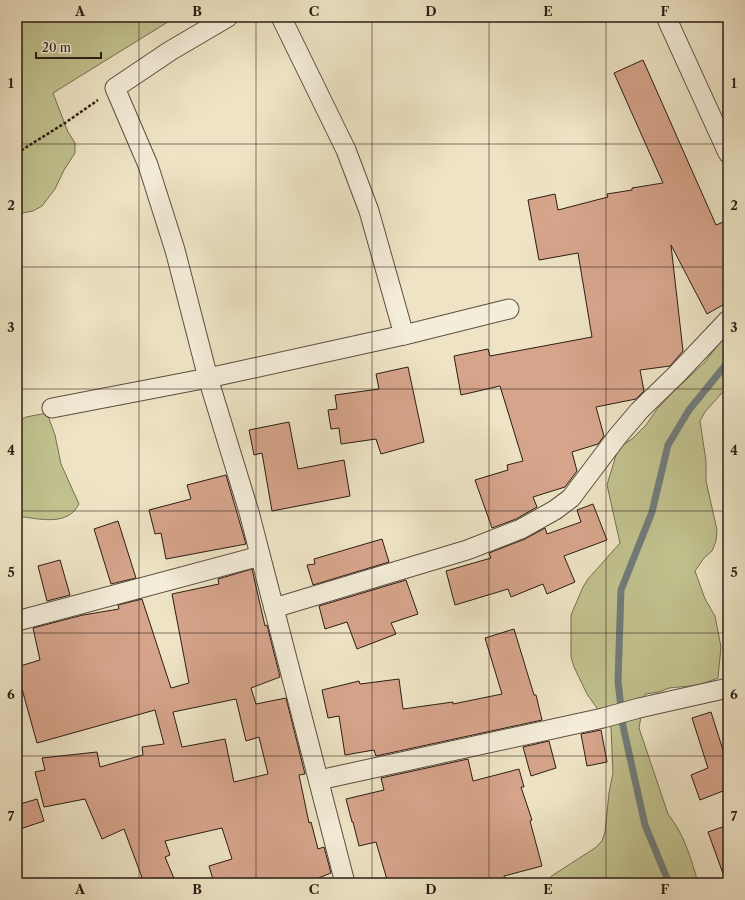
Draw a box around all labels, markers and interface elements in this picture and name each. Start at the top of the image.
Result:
text: A [74,3,86,19]
text: B [192,3,202,19]
text: C [309,3,319,19]
text: D [425,3,437,19]
text: E [543,3,553,19]
text: F [661,3,670,19]
scale bar [36,34,101,60]
text: 20 m [42,40,71,55]
text: 1 [8,75,14,91]
text: 1 [731,75,737,91]
text: 2 [7,197,15,213]
text: 2 [730,197,738,213]
text: 3 [7,319,15,335]
text: 3 [730,319,738,335]
text: 4 [7,442,15,458]
text: 4 [730,442,738,458]
text: 5 [7,564,15,580]
text: 5 [730,564,738,580]
text: 6 [7,686,15,702]
text: 6 [730,686,738,702]
text: 7 [8,808,15,824]
text: 7 [731,808,738,824]
text: A [74,881,86,897]
text: B [192,881,202,897]
text: C [309,881,319,897]
text: D [425,881,437,897]
text: E [543,881,553,897]
text: F [661,881,670,897]

